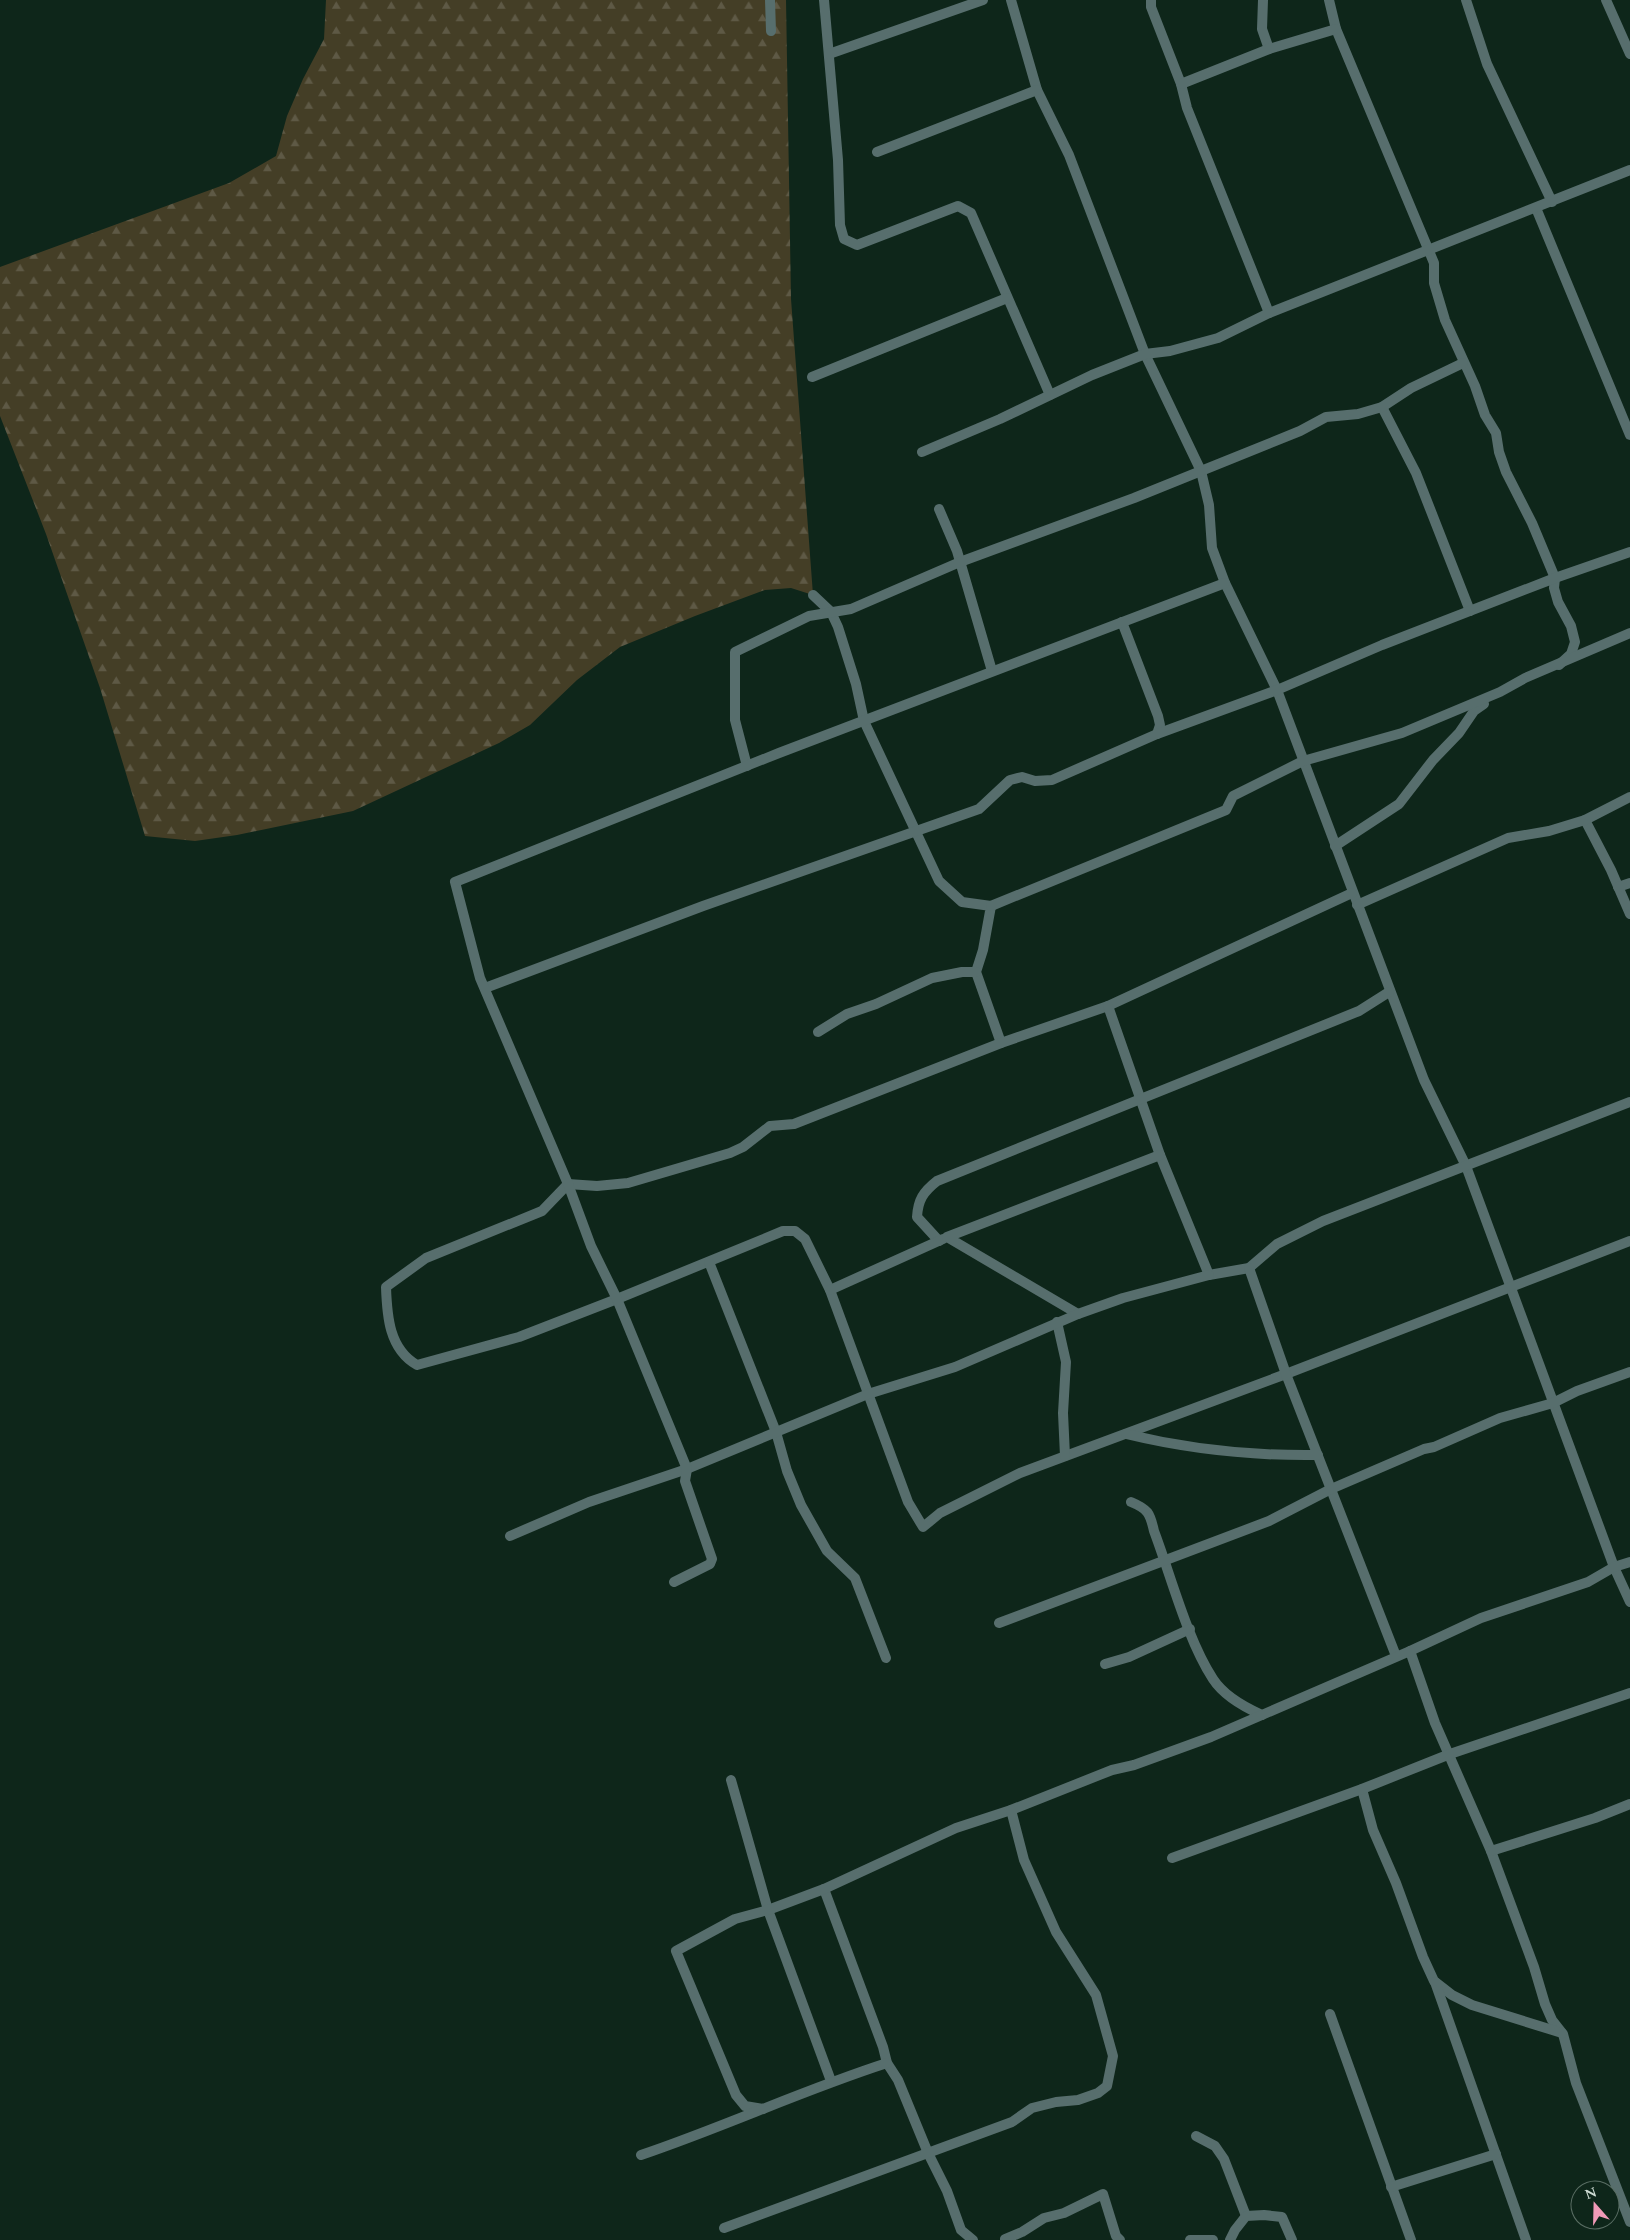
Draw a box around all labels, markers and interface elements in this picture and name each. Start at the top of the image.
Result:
north arrow [1570,2180,1620,2230]
text: N [1582,2181,1600,2205]

